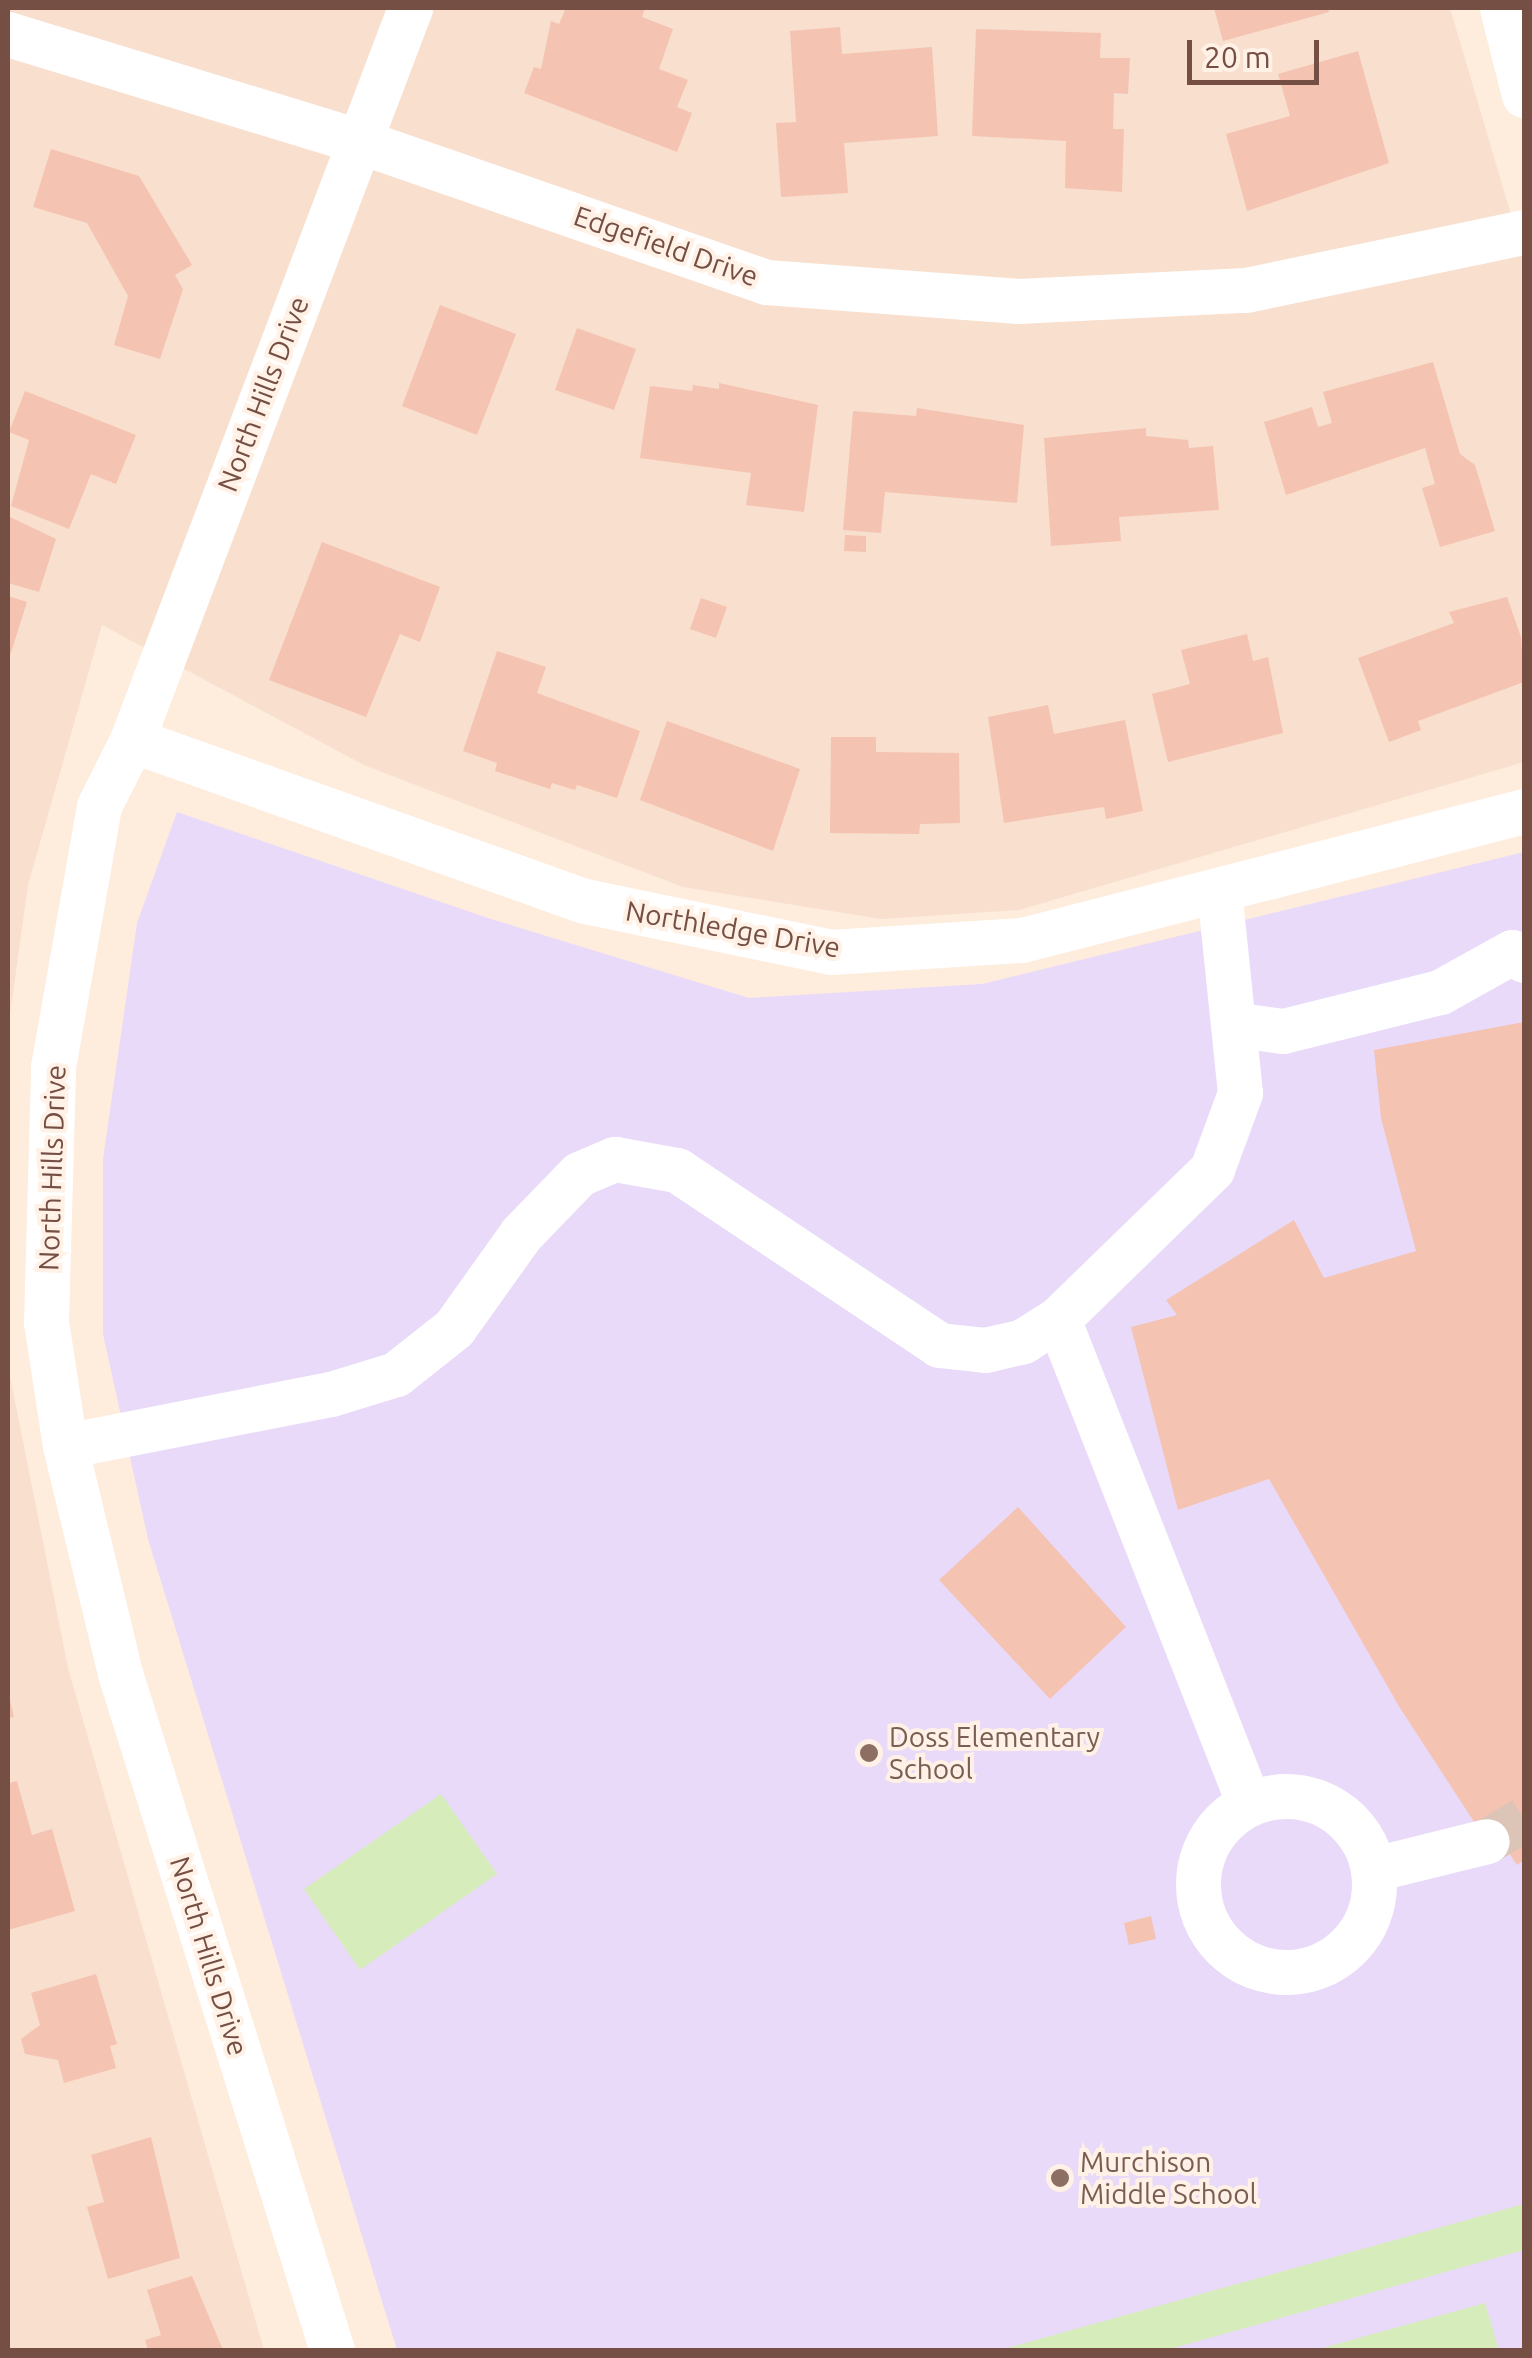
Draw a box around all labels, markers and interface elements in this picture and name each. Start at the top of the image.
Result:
scale bar [1192,20,1324,82]
text: 20 m [1204,40,1271,74]
street label: Edgefield Drive [569,199,763,293]
street label: North Hills Drive [210,292,316,496]
street label: Northledge Drive [623,894,843,964]
street label: North Hills Drive [32,1064,72,1272]
place label: Doss Elementary School [889,1720,1100,1786]
marker: Doss Elementary School [858,1742,880,1764]
street label: North Hills Drive [163,1853,255,2059]
place label: Murchison Middle School [1080,2145,1257,2211]
marker: Murchison Middle School [1049,2167,1071,2189]

